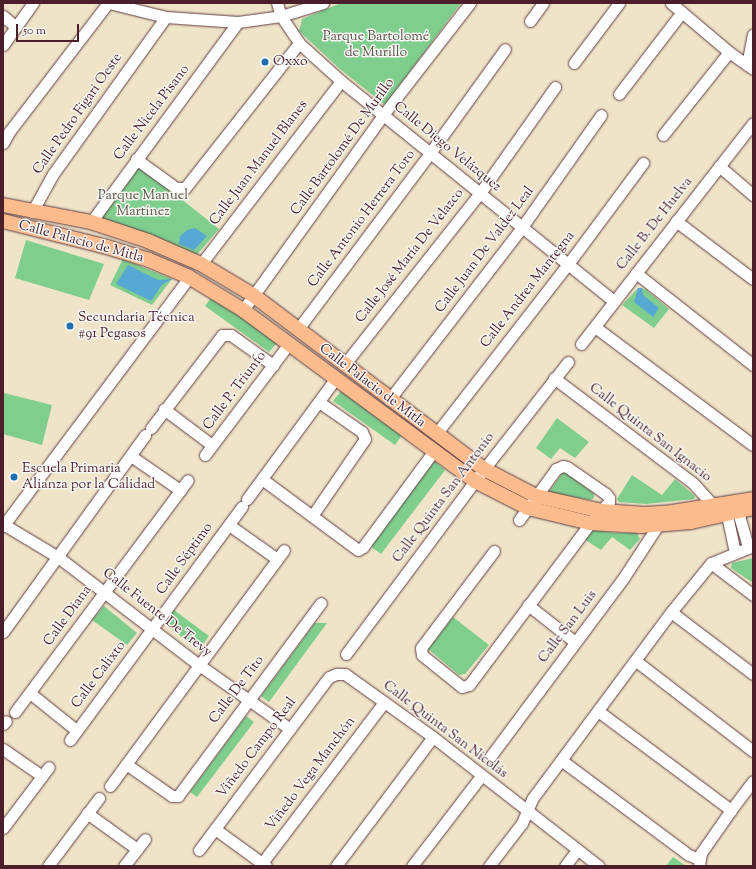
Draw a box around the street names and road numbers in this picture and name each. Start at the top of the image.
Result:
street label: Calle Pedro Figari Oeste [30,50,126,178]
street label: Calle Nicela Pisano [111,62,193,164]
street label: Calle Bartolomé De Murillo [288,75,398,219]
street label: Calle Juan Manuel Blanes [206,97,312,229]
street label: Calle Diego Velázquez [390,99,504,195]
street label: Calle Antonio Herrera Toro [305,147,419,291]
street label: Calle B. De Huelva [613,174,697,274]
street label: Calle Juan De Valdez Leal [432,184,538,316]
street label: Calle José María De Velazco [352,185,468,327]
street label: Calle Palacio de Mitla [16,217,146,267]
street label: Calle Andrea Mantegna [477,228,579,352]
street label: Calle Palacio de Mitla [315,340,429,432]
street label: Calle P. Triunfo [200,348,270,434]
street label: Calle Quinta San Ignacio [585,380,715,486]
street label: Calle Quinta San Antonio [390,430,498,566]
street label: Calle Séptimo [153,520,217,598]
street label: Calle Fuente De Trevy [99,565,215,661]
street label: Calle Diana [40,582,96,650]
street label: Calle San Luis [535,587,601,667]
street label: Calle Calixto [68,638,130,712]
street label: Calle De Tito [206,653,268,727]
street label: Calle Quinta San Nicolás [379,678,511,782]
street label: Viñedo Campo Real [214,694,300,802]
street label: Viñedo Vega Manchón [263,714,359,834]

